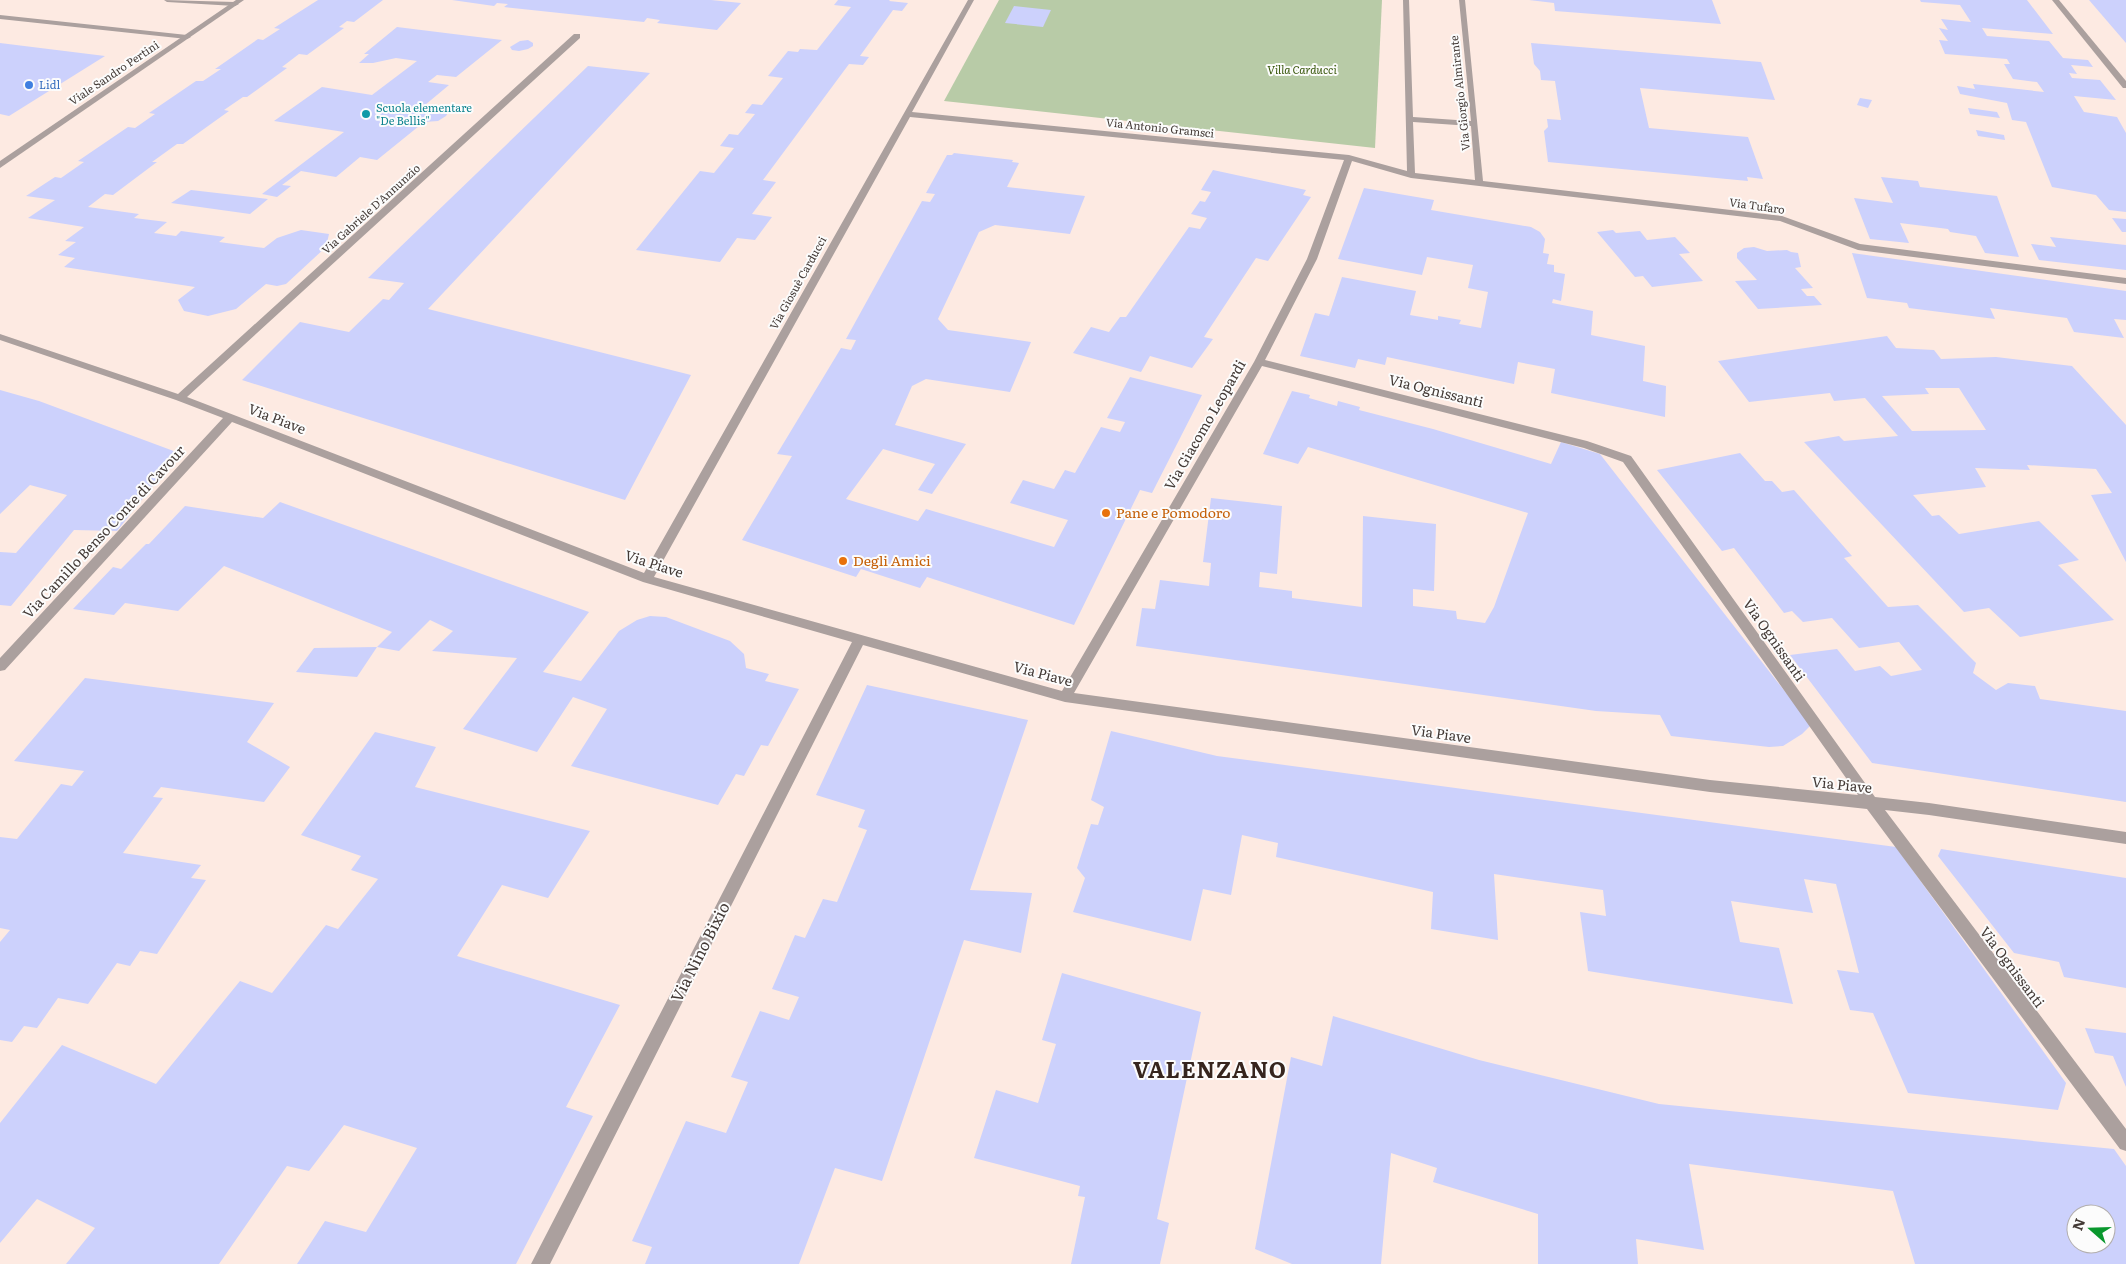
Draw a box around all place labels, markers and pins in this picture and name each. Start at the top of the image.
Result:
place label: Lidl [39,76,60,92]
marker: Lidl [23,79,35,91]
place label: Scuola elementare "De Bellis" [376,99,472,128]
marker: Scuola elementare "De Bellis" [360,108,372,120]
place label: Pane e Pomodoro [1116,502,1231,522]
marker: Pane e Pomodoro [1100,507,1112,519]
place label: Degli Amici [853,550,931,570]
marker: Degli Amici [837,555,849,567]

